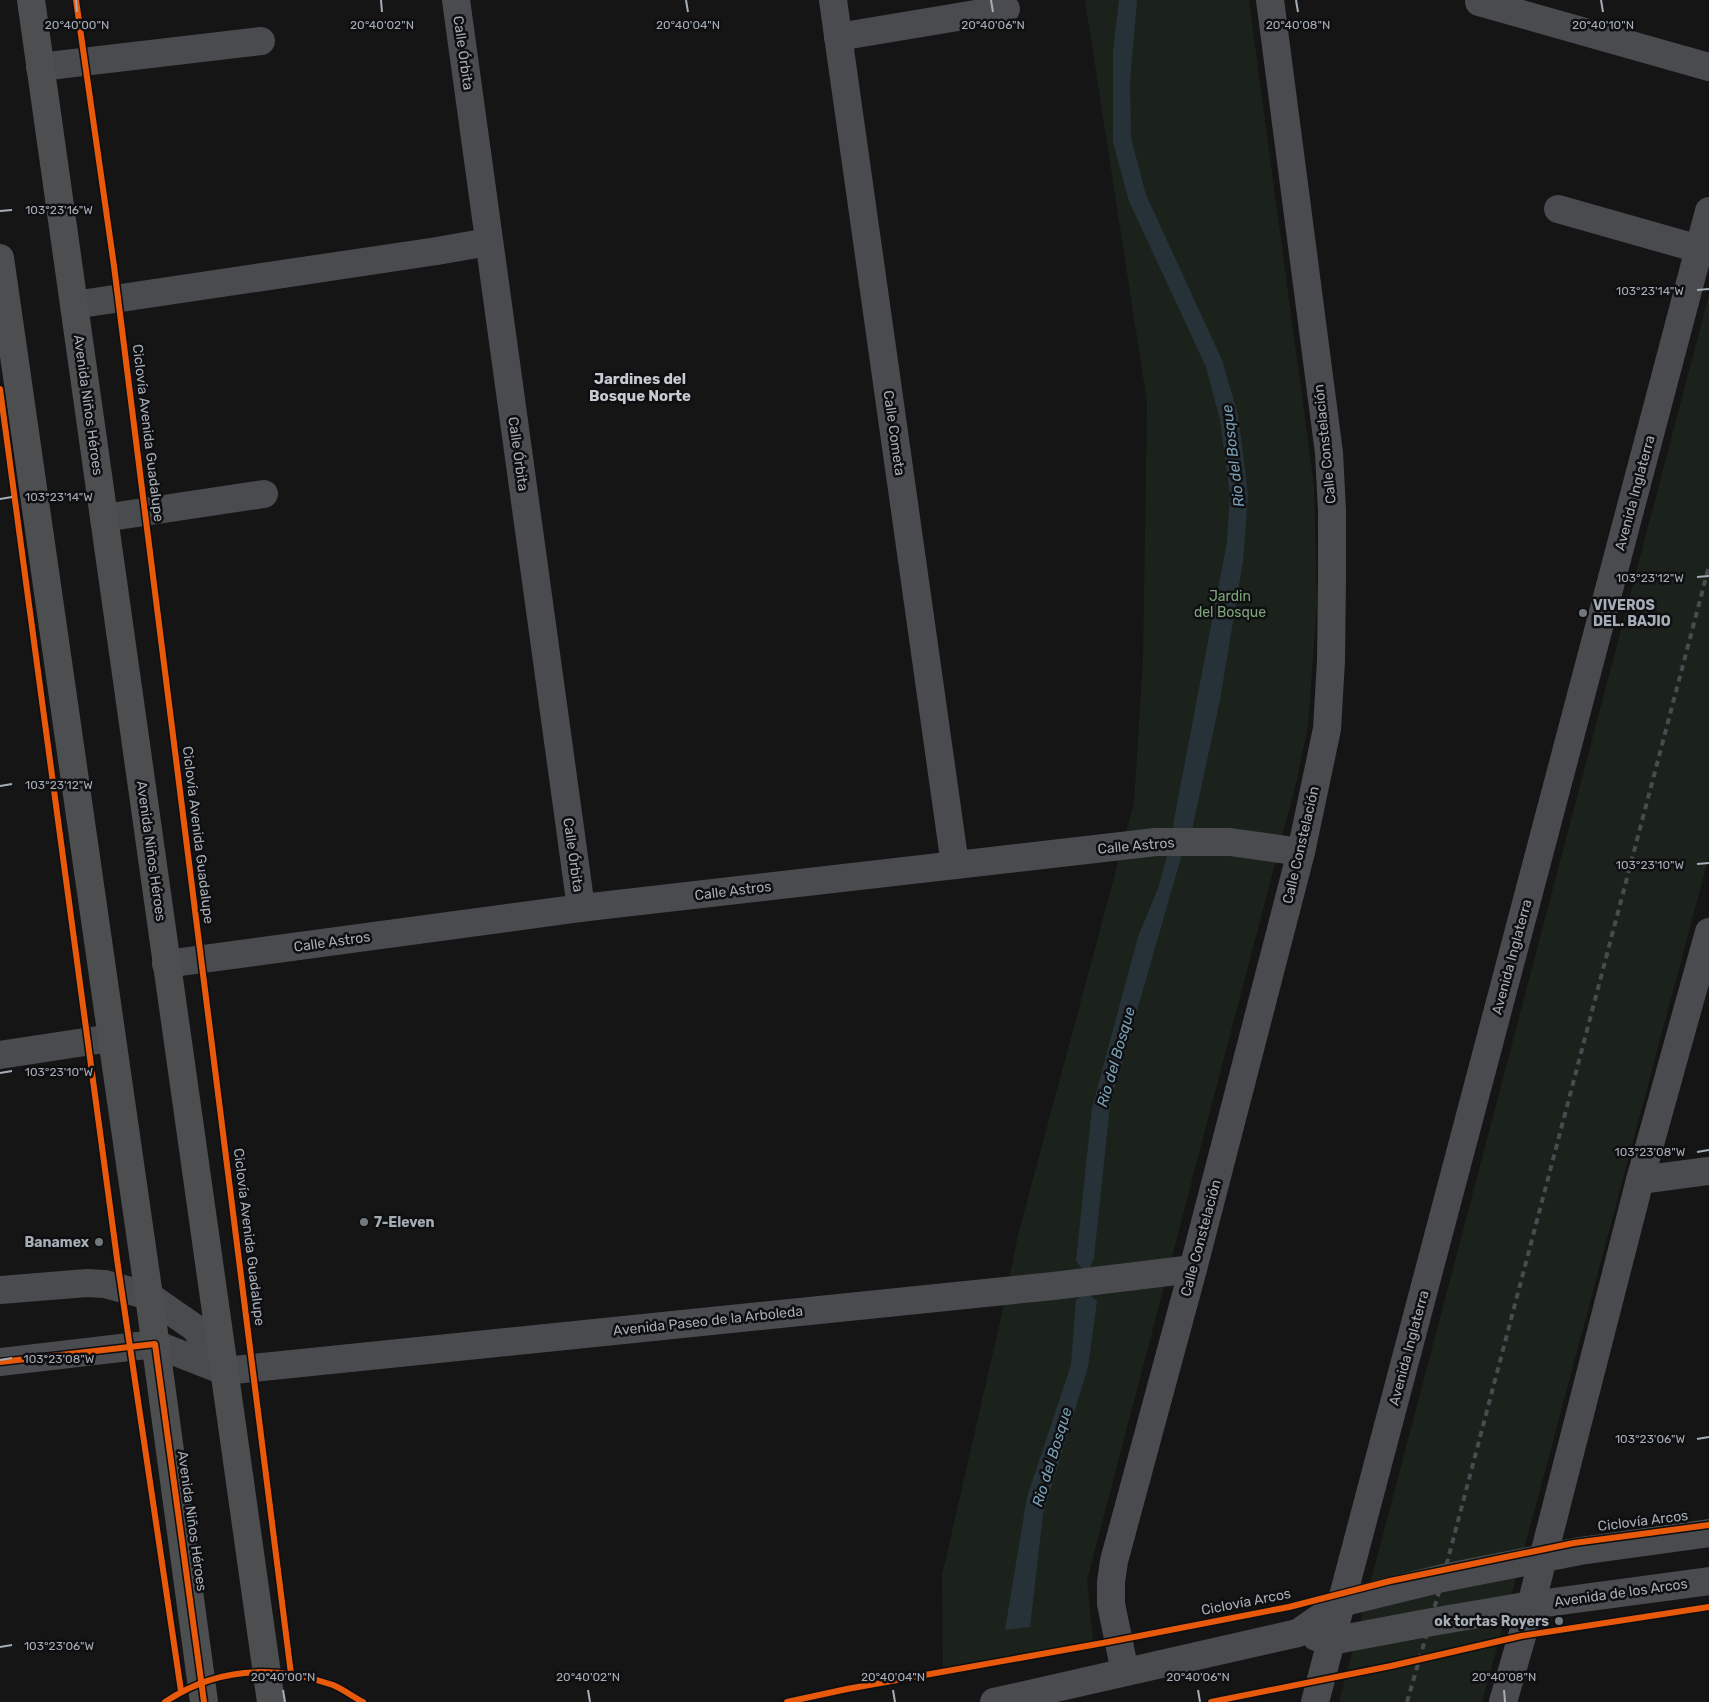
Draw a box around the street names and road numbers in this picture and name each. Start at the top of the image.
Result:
street label: Calle Órbita [449,15,478,91]
street label: Avenida Niños Héroes [70,334,106,476]
street label: Ciclovía Avenida Guadalupe [129,343,167,523]
street label: Calle Constelación [1310,383,1340,505]
street label: Calle Cometa [880,389,908,477]
street label: Calle Órbita [504,416,533,492]
street label: Avenida Inglaterra [1611,433,1659,553]
street label: Ciclovía Avenida Guadalupe [179,745,217,925]
street label: Avenida Niños Héroes [133,780,169,922]
street label: Calle Constelación [1279,785,1323,905]
street label: Calle Órbita [559,817,588,893]
street label: Calle Astros [1097,834,1175,858]
street label: Calle Astros [694,878,772,904]
street label: Avenida Inglaterra [1488,897,1536,1017]
street label: Calle Astros [293,928,371,956]
street label: Ciclovía Avenida Guadalupe [230,1147,268,1327]
street label: Calle Constelación [1177,1178,1225,1298]
street label: Avenida Inglaterra [1385,1288,1433,1408]
street label: Avenida Paseo de la Arboleda [612,1303,804,1339]
street label: Avenida Niños Héroes [174,1450,210,1592]
street label: Ciclovía Arcos [1597,1507,1689,1535]
street label: Avenida de los Arcos [1553,1575,1689,1611]
street label: Ciclovía Arcos [1200,1585,1292,1619]

